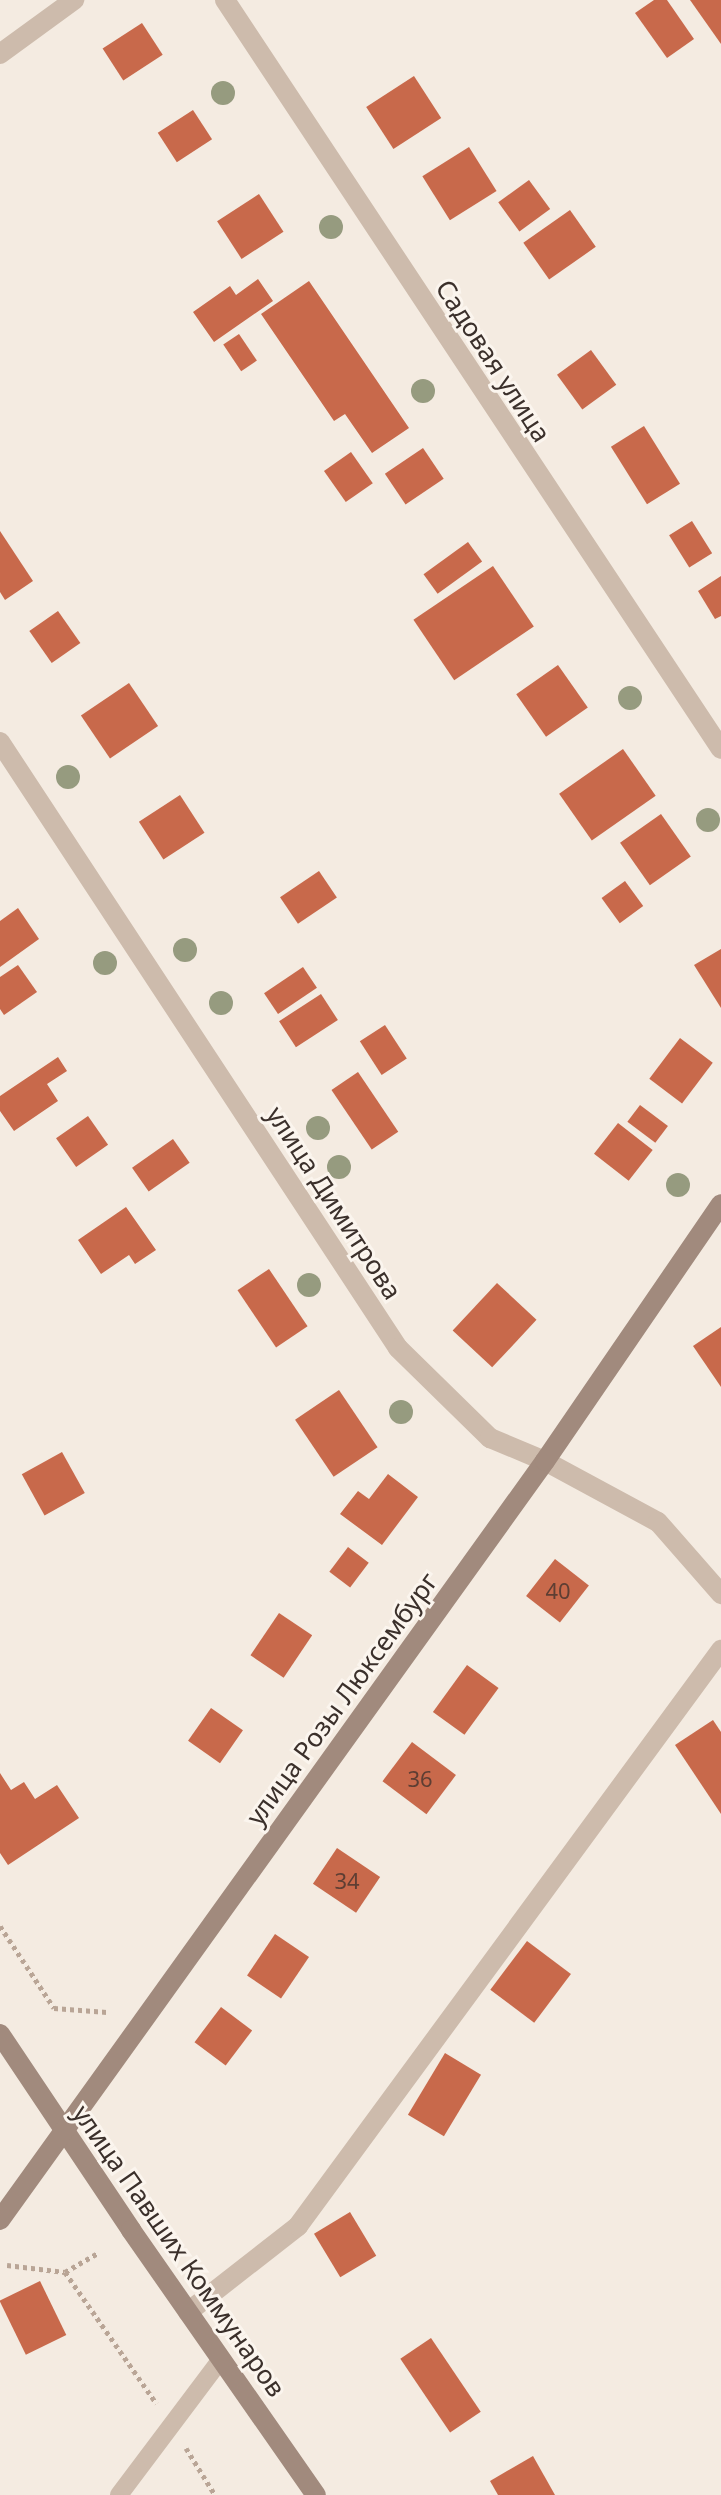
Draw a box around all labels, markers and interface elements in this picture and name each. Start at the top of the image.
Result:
street label: Садовая улица [429,274,557,448]
street label: улица Димитрова [260,1101,408,1305]
street label: улица Розы Люксембург [240,1567,444,1831]
house number: 40 [545,1578,571,1604]
house number: 36 [407,1766,433,1792]
house number: 34 [334,1868,360,1894]
street label: улица Павших Коммунаров [66,2099,292,2403]

